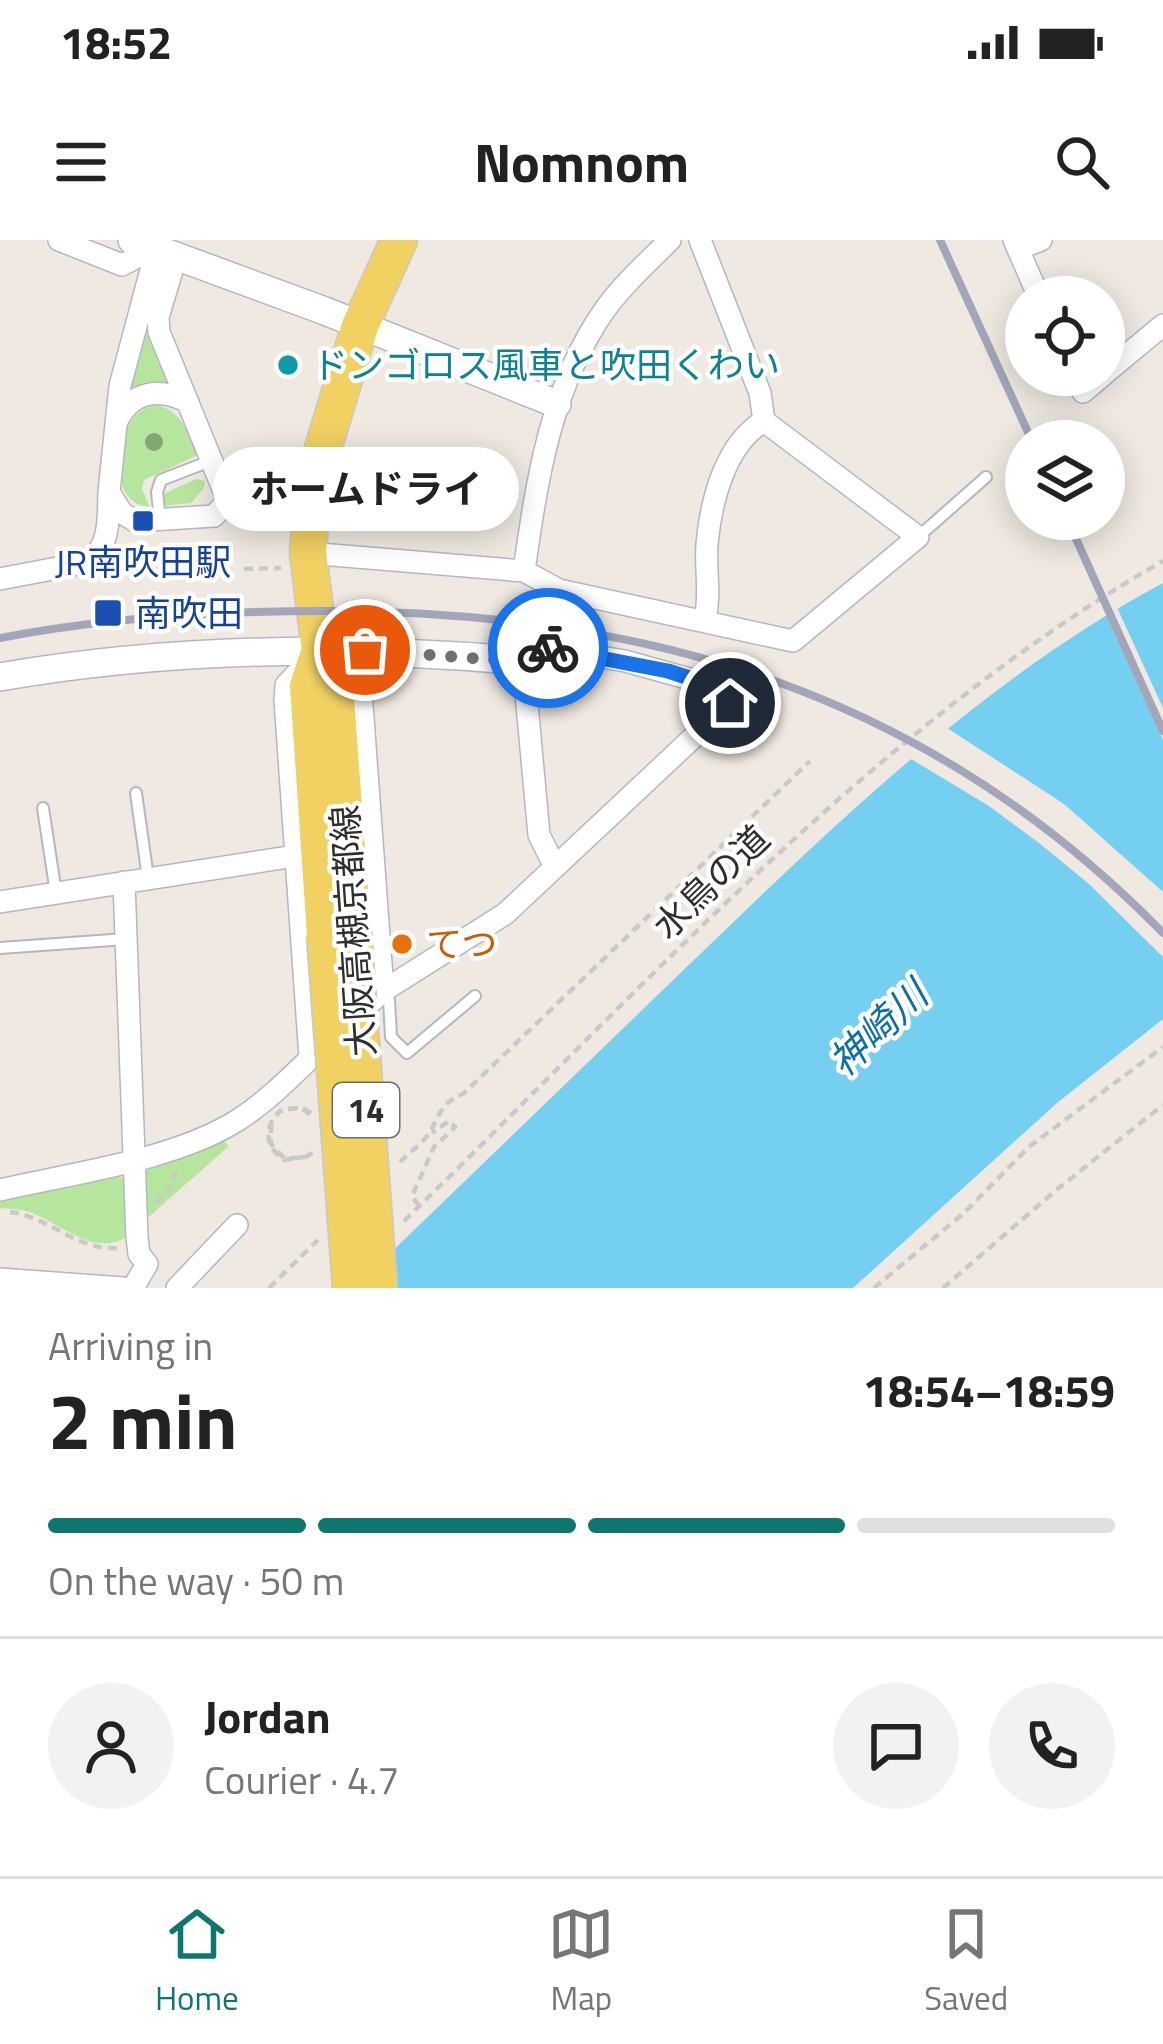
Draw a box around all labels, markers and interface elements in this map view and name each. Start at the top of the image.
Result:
text: 18:52 [60,8,172,76]
text: Nomnom [474,121,689,203]
icon: menu [48,129,114,195]
icon: search [1049,129,1115,195]
map controls [1005,276,1125,540]
button: locate [1005,276,1125,396]
place label: ドンゴロス風車と吹田くわい [312,337,780,392]
marker: ドンゴロス風車と吹田くわい [275,352,301,378]
button: layers [1005,420,1125,540]
callout: ホームドライ [212,446,518,530]
text: ホームドライ [250,459,482,518]
marker: JR南吹田駅 [130,508,156,534]
place label: JR南吹田駅 [55,534,231,589]
place label: 南吹田 [135,585,243,640]
courier [488,588,608,708]
marker: 南吹田 [92,597,124,629]
pin [314,599,416,701]
icon: bike [515,615,581,681]
icon: bag [332,617,398,683]
pin [679,652,781,754]
icon: home [697,670,763,736]
street label: 大阪高槻京都線 [316,803,389,1059]
street label: 水鳥の道 [640,812,782,951]
place label: てつ [426,916,497,971]
marker: てつ [389,931,415,957]
water label: 神崎川 [815,963,943,1089]
road number: 14 [333,1083,399,1137]
text: Arriving in [48,1316,213,1375]
text: 18:54–18:59 [863,1356,1115,1424]
text: 2 min [48,1361,238,1479]
text: On the way · 50 m [48,1551,344,1610]
text: Jordan [204,1682,331,1750]
button: person [48,1683,174,1809]
button: chat [833,1683,959,1809]
button: phone [989,1683,1115,1809]
text: Courier · 4.7 [204,1750,399,1809]
tab: Home [155,1901,239,2023]
tab: Map [548,1901,614,2023]
tab: Saved [924,1901,1008,2023]

